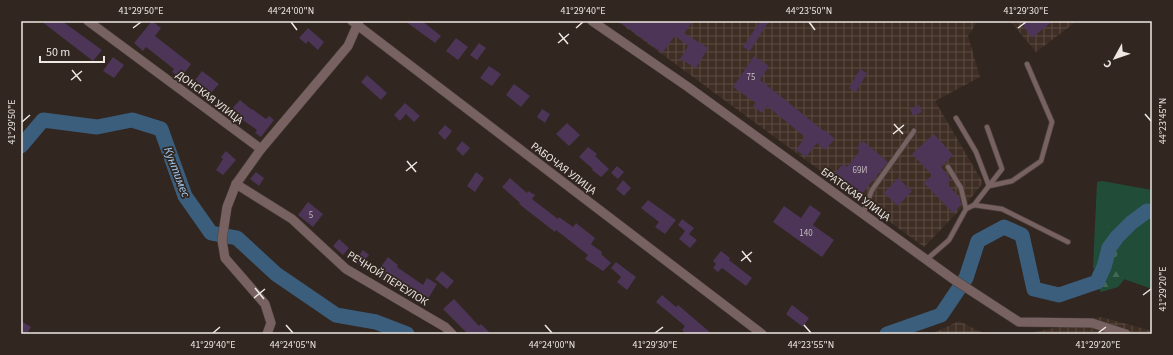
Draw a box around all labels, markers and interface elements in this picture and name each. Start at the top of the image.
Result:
text: 41°29'50"E [118,4,164,18]
text: 44°24'00"N [268,4,314,18]
text: 41°29'40"E [560,4,606,18]
text: 44°23'50"N [786,4,832,18]
text: 41°29'30"E [1003,4,1049,18]
scale bar [40,38,104,64]
north arrow [1095,38,1135,78]
text: 50 m [46,44,70,61]
text: С [1100,56,1116,71]
street label: ДОНСКАЯ УЛИЦА [173,67,246,128]
house number: 75 [747,71,756,84]
text: 44°23'45"N [1156,98,1170,144]
text: 41°29'50"E [5,99,19,145]
street label: РАБОЧАЯ УЛИЦА [528,139,600,198]
water label: Кунтимес [159,144,194,201]
street label: БРАТСКАЯ УЛИЦА [818,164,893,225]
house number: 69И [853,164,868,177]
house number: 5 [309,209,314,222]
house number: 140 [799,227,813,240]
street label: РЕЧНОЙ ПЕРЕУЛОК [344,247,432,310]
text: 41°29'20"E [1156,266,1170,312]
text: 41°29'40"E [190,338,236,352]
text: 44°24'05"N [270,338,316,352]
text: 44°24'00"N [529,338,575,352]
text: 41°29'30"E [632,338,678,352]
text: 44°23'55"N [788,338,834,352]
text: 41°29'20"E [1075,338,1121,352]

